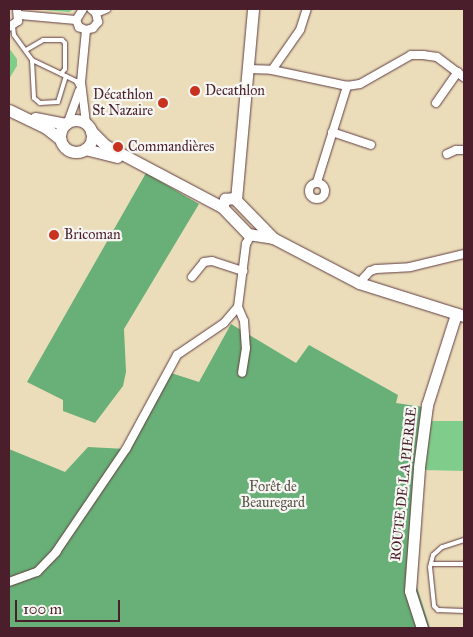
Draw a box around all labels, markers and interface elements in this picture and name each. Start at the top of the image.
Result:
place label: Decathlon [205,83,265,99]
marker: Decathlon [189,85,201,97]
place label: Décathlon St Nazaire [92,87,153,120]
marker: Décathlon St Nazaire [157,97,169,109]
place label: Commandières [128,139,214,155]
marker: Commandières [112,141,124,153]
place label: Bricoman [64,227,121,243]
marker: Bricoman [48,229,60,241]
street label: ROUTE DE LA PIERRE [388,406,420,562]
park label: Forêt de Beauregard [241,479,305,512]
scale bar [18,590,122,622]
text: 100 m [23,600,62,618]

